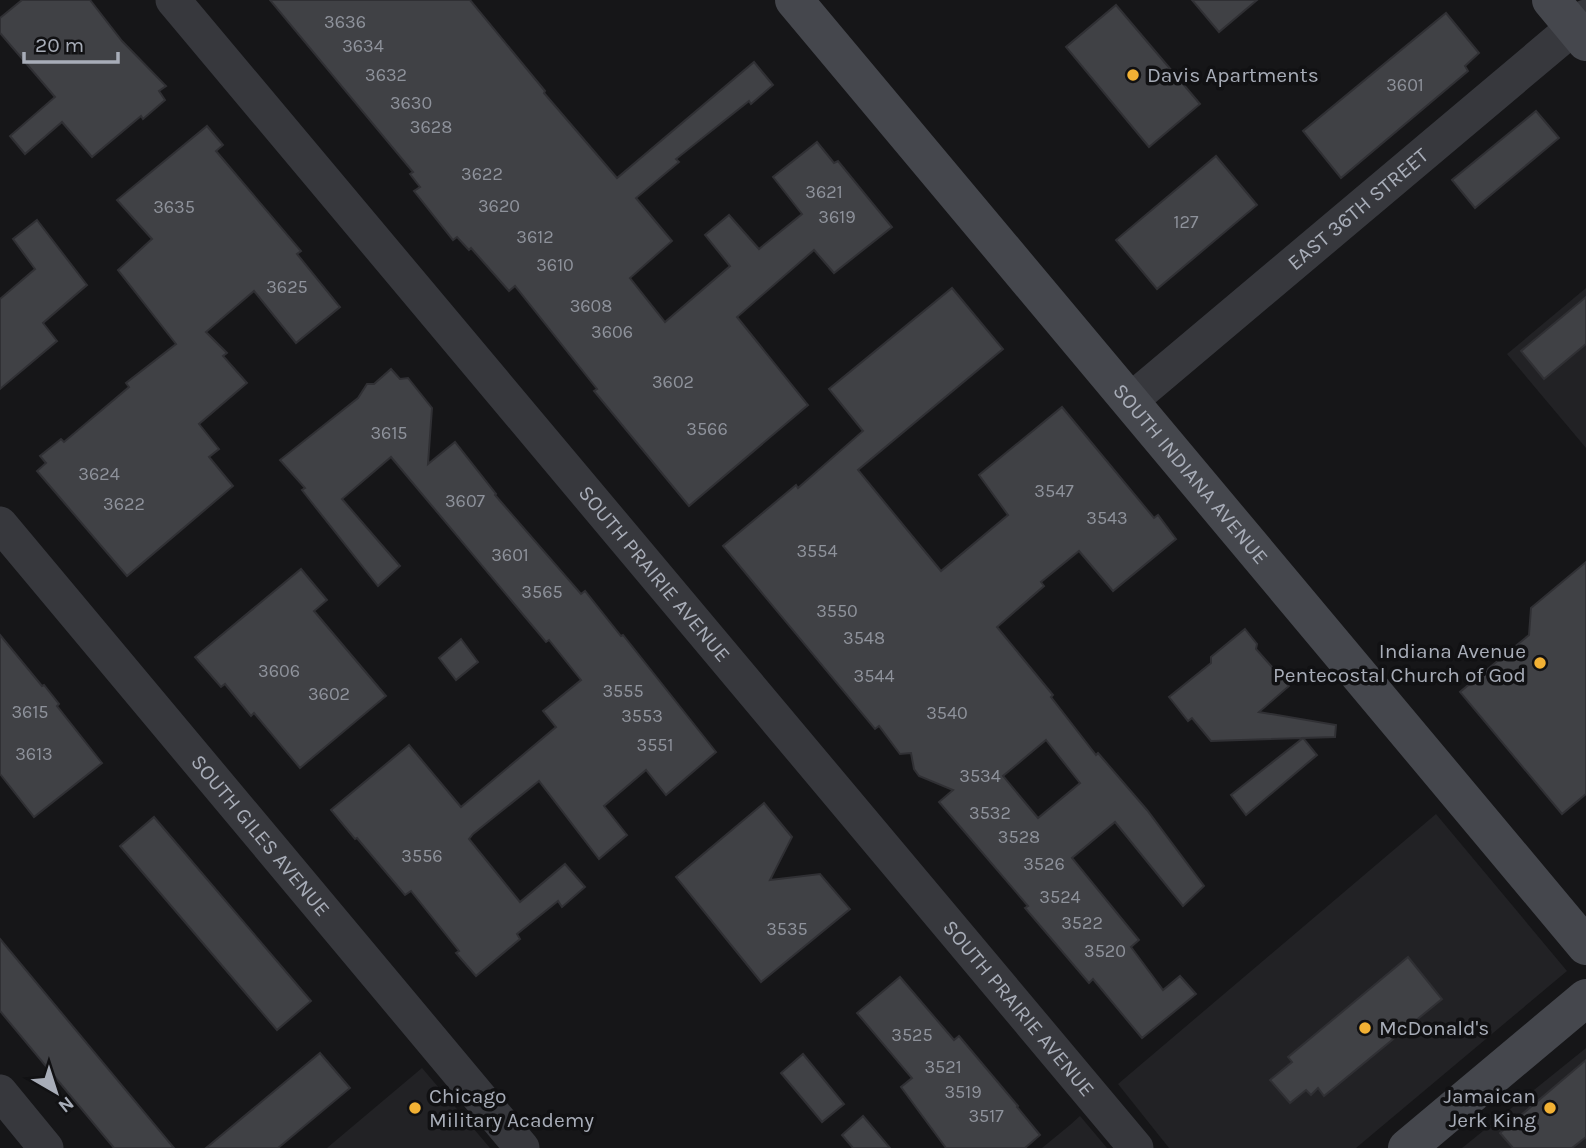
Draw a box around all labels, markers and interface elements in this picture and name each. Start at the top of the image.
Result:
house number: 3636 [324,11,366,33]
scale bar [24,21,119,65]
text: 20 m [35,33,84,57]
house number: 3634 [342,35,384,57]
place label: Davis Apartments [1147,63,1319,87]
house number: 3632 [365,64,407,86]
marker: Davis Apartments [1125,67,1141,83]
house number: 3601 [1386,74,1424,96]
house number: 3630 [390,92,432,114]
house number: 3628 [410,116,452,138]
street label: EAST 36TH STREET [1283,143,1433,275]
house number: 3622 [461,163,503,185]
house number: 3621 [805,181,843,203]
house number: 3620 [478,195,520,217]
house number: 3635 [153,196,195,218]
house number: 3619 [818,206,856,228]
house number: 127 [1174,211,1199,233]
house number: 3612 [516,226,554,248]
house number: 3610 [536,254,574,276]
house number: 3625 [266,276,308,298]
house number: 3608 [570,295,612,317]
house number: 3606 [591,321,633,343]
house number: 3602 [652,371,694,393]
street label: SOUTH INDIANA AVENUE [1108,379,1273,569]
house number: 3566 [686,418,728,440]
house number: 3615 [370,422,408,444]
house number: 3624 [78,463,120,485]
house number: 3547 [1034,480,1074,502]
street label: SOUTH PRAIRIE AVENUE [574,481,735,667]
house number: 3607 [445,490,486,512]
house number: 3622 [103,493,145,515]
house number: 3543 [1086,507,1128,529]
house number: 3554 [796,540,838,562]
house number: 3601 [491,544,529,566]
house number: 3565 [521,581,563,603]
house number: 3550 [816,600,858,622]
house number: 3548 [843,627,885,649]
place label: Indiana Avenue Pentecostal Church of God [1273,639,1526,687]
marker: Indiana Avenue Pentecostal Church of God [1532,655,1548,671]
house number: 3606 [258,660,300,682]
house number: 3544 [854,665,894,687]
house number: 3555 [602,680,644,702]
house number: 3602 [308,683,350,705]
house number: 3615 [11,701,49,723]
house number: 3540 [926,702,968,724]
house number: 3553 [621,705,663,727]
house number: 3551 [637,734,673,756]
house number: 3613 [15,743,53,765]
street label: SOUTH GILES AVENUE [186,750,335,921]
house number: 3534 [959,765,1001,787]
house number: 3532 [969,802,1011,824]
house number: 3528 [998,826,1040,848]
house number: 3556 [401,845,443,867]
house number: 3526 [1023,853,1065,875]
house number: 3524 [1039,886,1081,908]
house number: 3522 [1061,912,1103,934]
street label: SOUTH PRAIRIE AVENUE [938,915,1099,1101]
house number: 3535 [766,918,808,940]
house number: 3520 [1084,940,1126,962]
place label: McDonald's [1379,1016,1489,1040]
marker: McDonald's [1357,1020,1373,1036]
house number: 3525 [891,1024,933,1046]
house number: 3521 [924,1056,962,1078]
north arrow [21,1057,91,1127]
house number: 3519 [944,1081,982,1103]
place label: Chicago Military Academy [429,1084,594,1132]
place label: Jamaican Jerk King [1443,1084,1536,1132]
text: N [54,1092,78,1117]
marker: Chicago Military Academy [407,1100,423,1116]
marker: Jamaican Jerk King [1542,1100,1558,1116]
house number: 3517 [968,1105,1004,1127]

